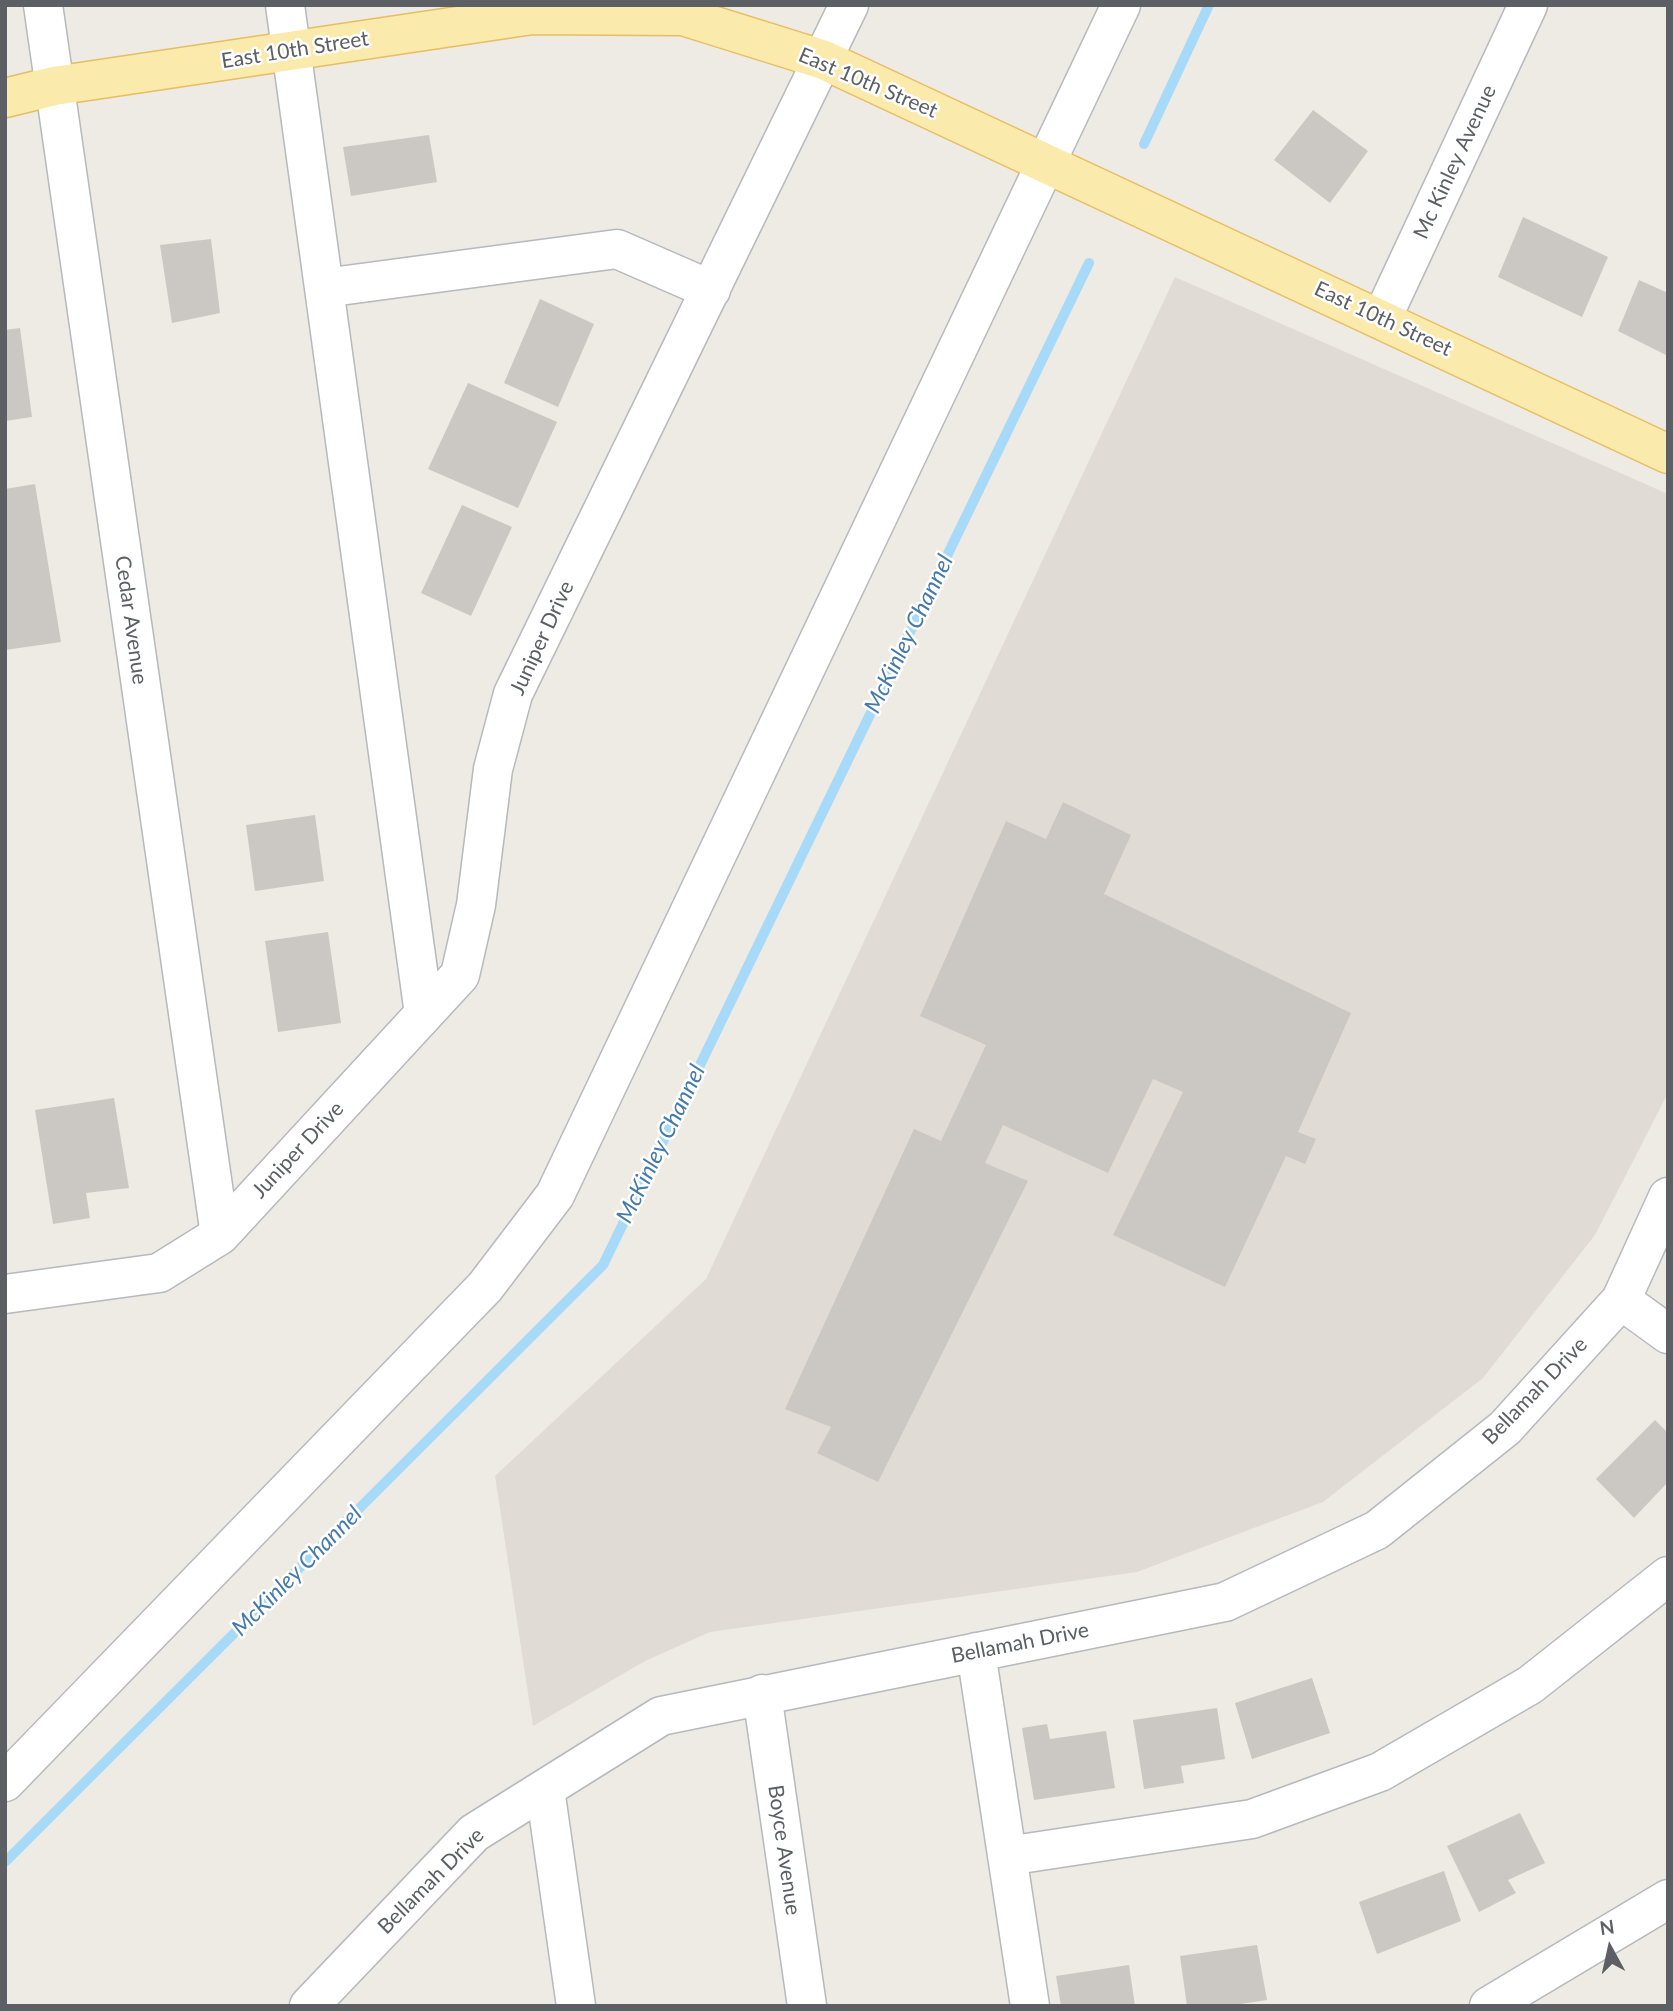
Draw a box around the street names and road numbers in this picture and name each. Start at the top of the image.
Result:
street label: East 10th Street [220,26,370,74]
street label: East 10th Street [795,42,941,124]
street label: Mc Kinley Avenue [1408,81,1502,243]
street label: East 10th Street [1310,276,1456,362]
street label: Cedar Avenue [110,554,152,686]
street label: Juniper Drive [505,577,579,699]
street label: Juniper Drive [247,1096,349,1204]
street label: Bellamah Drive [1477,1332,1593,1450]
street label: Bellamah Drive [949,1617,1091,1669]
street label: Boyce Avenue [762,1783,806,1917]
street label: Bellamah Drive [373,1823,489,1939]

